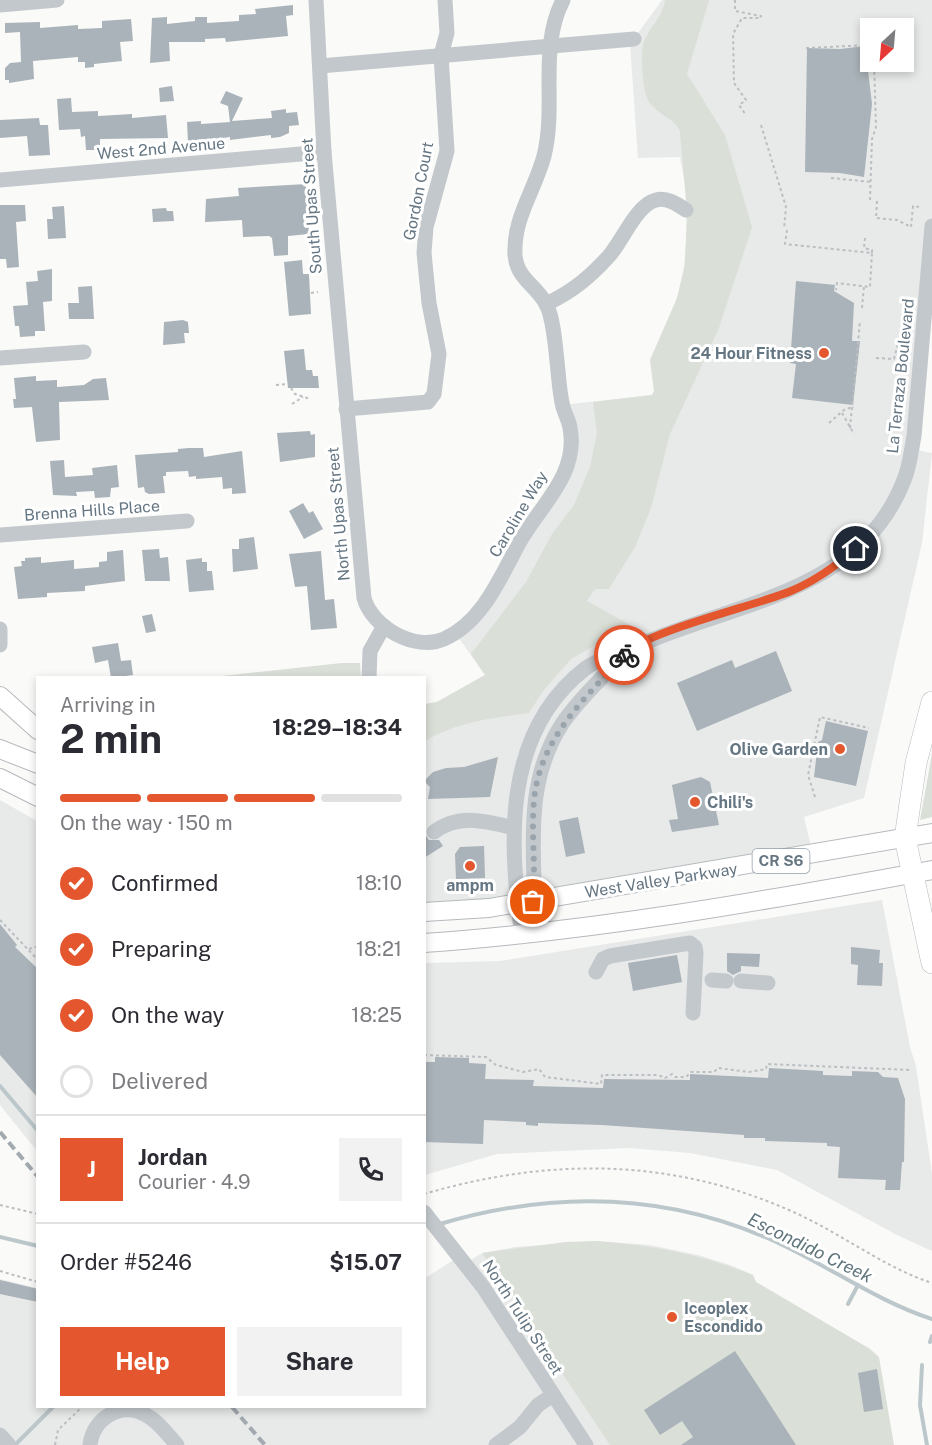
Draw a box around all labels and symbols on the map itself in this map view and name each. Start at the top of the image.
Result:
north arrow [860,18,914,72]
street label: West 2nd Avenue [96,133,226,164]
street label: South Upas Street [297,137,326,275]
street label: Gordon Court [400,140,437,242]
street label: La Terraza Boulevard [883,298,918,454]
place label: 24 Hour Fitness [690,344,812,363]
marker: 24 Hour Fitness [817,346,831,360]
street label: North Upas Street [323,446,354,582]
street label: Caroline Way [485,467,552,561]
street label: Brenna Hills Place [23,496,161,525]
pin [830,523,881,574]
courier [594,625,654,685]
place label: Olive Garden [730,740,828,759]
marker: Olive Garden [833,742,847,756]
place label: Chili's [707,793,753,812]
marker: Chili's [688,795,702,809]
road number: CR S6 [752,849,810,873]
marker: ampm [463,859,477,873]
street label: West Valley Parkway [583,859,739,902]
place label: ampm [446,876,494,895]
pin [507,876,558,927]
water label: Escondido Creek [745,1208,876,1287]
street label: North Tulip Street [478,1256,567,1378]
place label: Iceoplex Escondido [684,1299,763,1336]
marker: Iceoplex Escondido [665,1310,679,1324]

